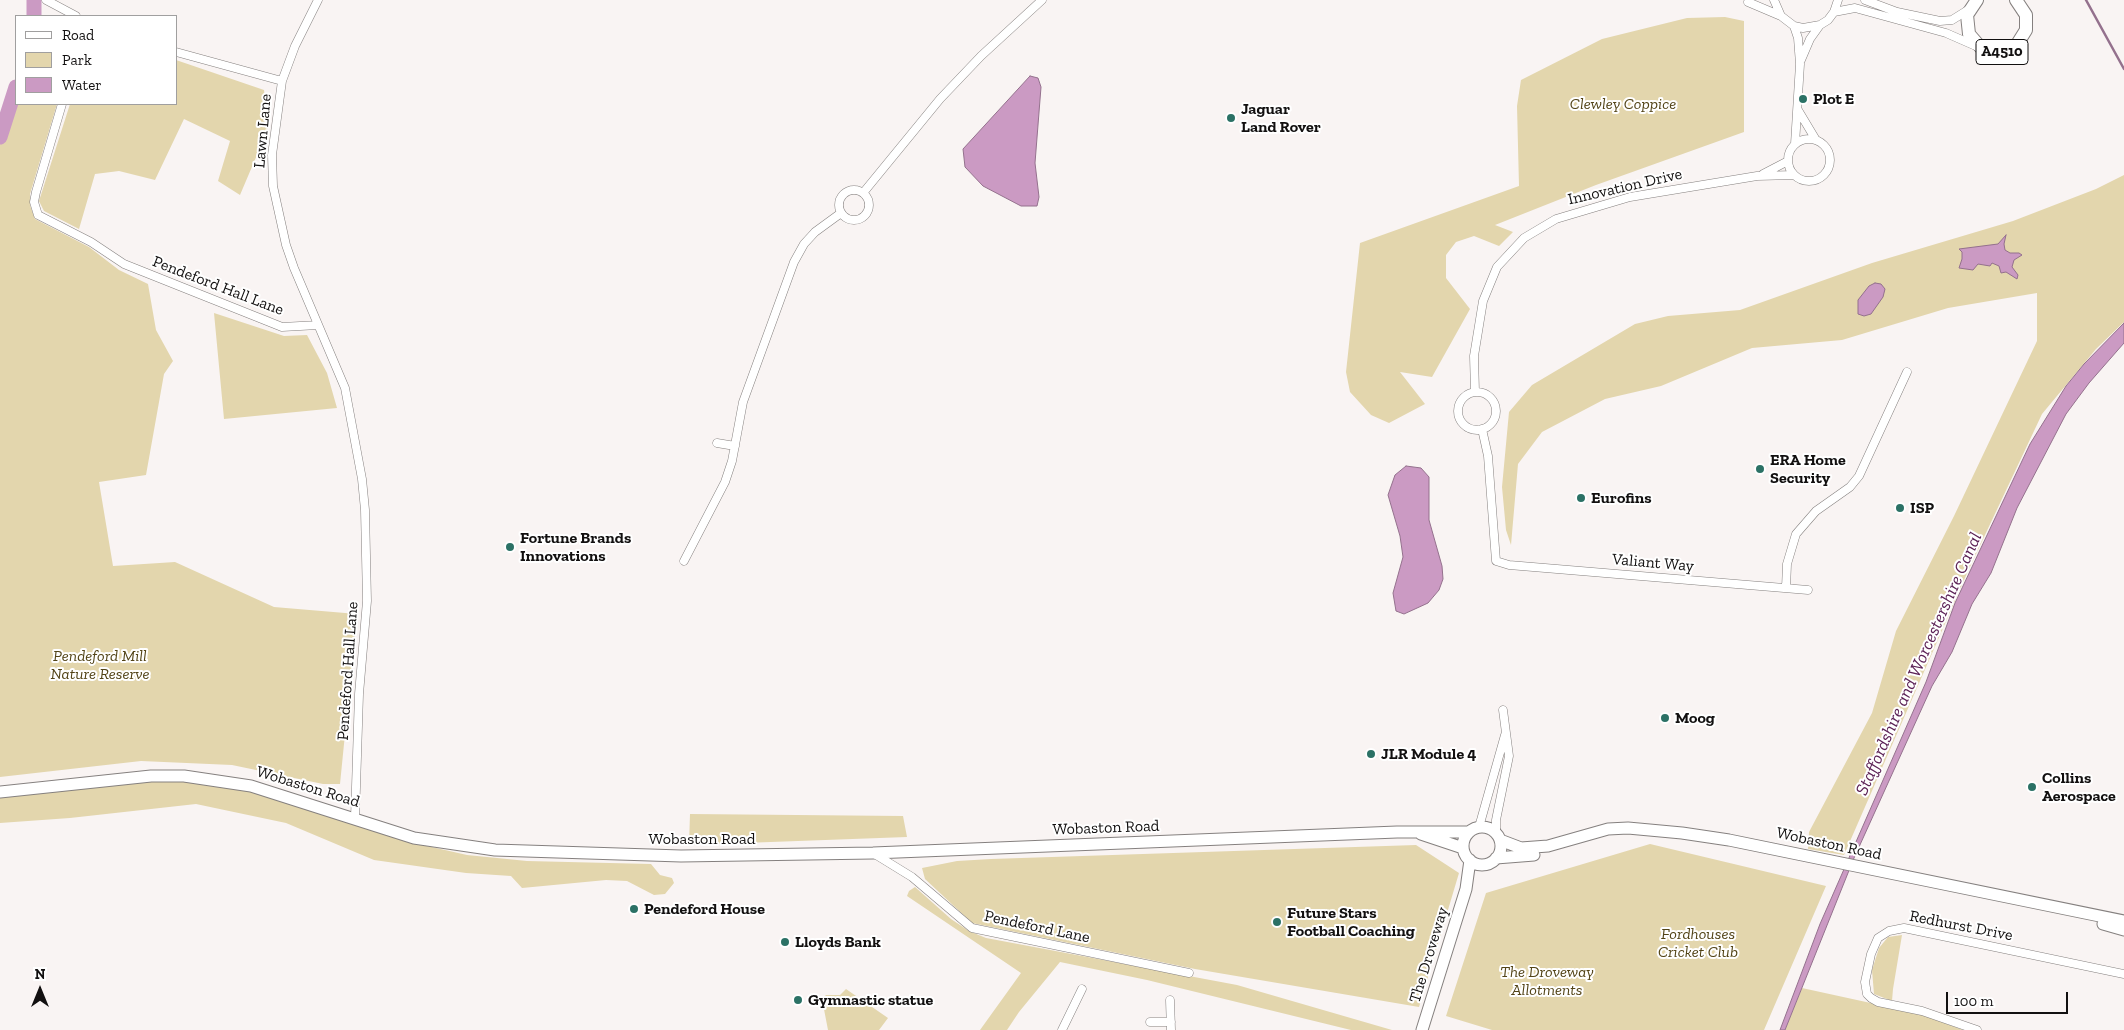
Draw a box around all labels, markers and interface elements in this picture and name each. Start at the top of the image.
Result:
legend [15,15,178,105]
text: Road [62,26,94,44]
road number: A4510 [1976,40,2028,64]
text: Park [62,51,92,69]
text: Water [62,76,102,94]
place label: Plot E [1813,89,1854,109]
street label: Lawn Lane [250,93,276,169]
marker: Plot E [1797,93,1809,105]
park label: Clewley Coppice [1570,94,1676,114]
place label: Jaguar Land Rover [1241,99,1321,137]
marker: Jaguar Land Rover [1225,112,1237,124]
street label: Innovation Drive [1566,165,1684,209]
street label: Pendeford Hall Lane [150,252,286,320]
place label: ERA Home Security [1770,450,1846,488]
marker: ERA Home Security [1754,463,1766,475]
place label: Eurofins [1591,488,1652,508]
marker: Eurofins [1575,492,1587,504]
place label: ISP [1910,498,1934,518]
marker: ISP [1894,502,1906,514]
place label: Fortune Brands Innovations [520,528,631,566]
water label: Staffordshire and Worcestershire Canal [1851,529,1987,799]
marker: Fortune Brands Innovations [504,541,516,553]
street label: Valiant Way [1611,550,1695,576]
street label: Pendeford Hall Lane [334,601,362,741]
park label: Pendeford Mill Nature Reserve [50,646,150,684]
place label: Moog [1675,708,1715,728]
marker: Moog [1659,712,1671,724]
place label: JLR Module 4 [1381,744,1476,764]
marker: JLR Module 4 [1365,748,1377,760]
street label: Wobaston Road [254,762,362,812]
place label: Collins Aerospace [2042,768,2116,806]
marker: Collins Aerospace [2026,781,2038,793]
street label: Wobaston Road [1052,817,1160,839]
street label: Wobaston Road [1775,823,1883,865]
street label: Wobaston Road [648,829,756,849]
place label: Pendeford House [644,899,765,919]
marker: Pendeford House [628,903,640,915]
place label: Future Stars Football Coaching [1287,903,1415,941]
street label: The Droveway [1405,905,1453,1005]
street label: Pendeford Lane [983,906,1091,948]
street label: Redhurst Drive [1908,907,2014,945]
marker: Future Stars Football Coaching [1271,916,1283,928]
park label: Fordhouses Cricket Club [1658,924,1738,962]
place label: Lloyds Bank [795,932,881,952]
marker: Lloyds Bank [779,936,791,948]
park label: The Droveway Allotments [1500,962,1594,1000]
north arrow [15,965,65,1015]
text: N [35,966,45,983]
scale bar [1949,982,2072,1014]
place label: Gymnastic statue [808,990,933,1010]
text: 100 m [1954,992,1993,1010]
marker: Gymnastic statue [792,994,804,1006]

